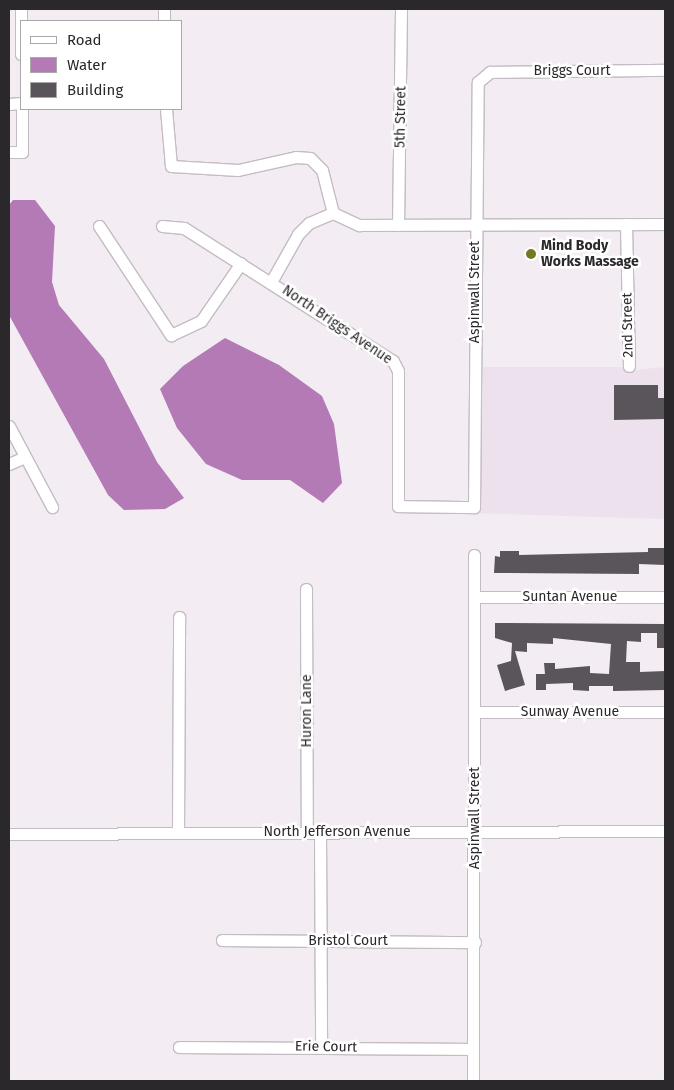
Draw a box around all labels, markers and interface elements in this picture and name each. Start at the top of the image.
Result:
legend [20,20,182,110]
text: Road [67,31,102,49]
text: Water [67,56,106,74]
street label: Briggs Court [534,63,610,79]
text: Building [67,81,123,99]
street label: 5th Street [392,86,410,148]
place label: Mind Body Works Massage [541,238,639,270]
street label: Aspinwall Street [467,241,483,343]
marker: Mind Body Works Massage [525,248,537,260]
street label: North Briggs Avenue [279,282,395,368]
street label: 2nd Street [619,292,637,358]
street label: Suntan Avenue [523,589,617,605]
street label: Huron Lane [299,674,315,748]
street label: Sunway Avenue [521,704,619,720]
street label: Aspinwall Street [467,767,483,869]
street label: North Jefferson Avenue [263,824,411,840]
street label: Bristol Court [308,933,388,949]
street label: Erie Court [295,1038,357,1056]

